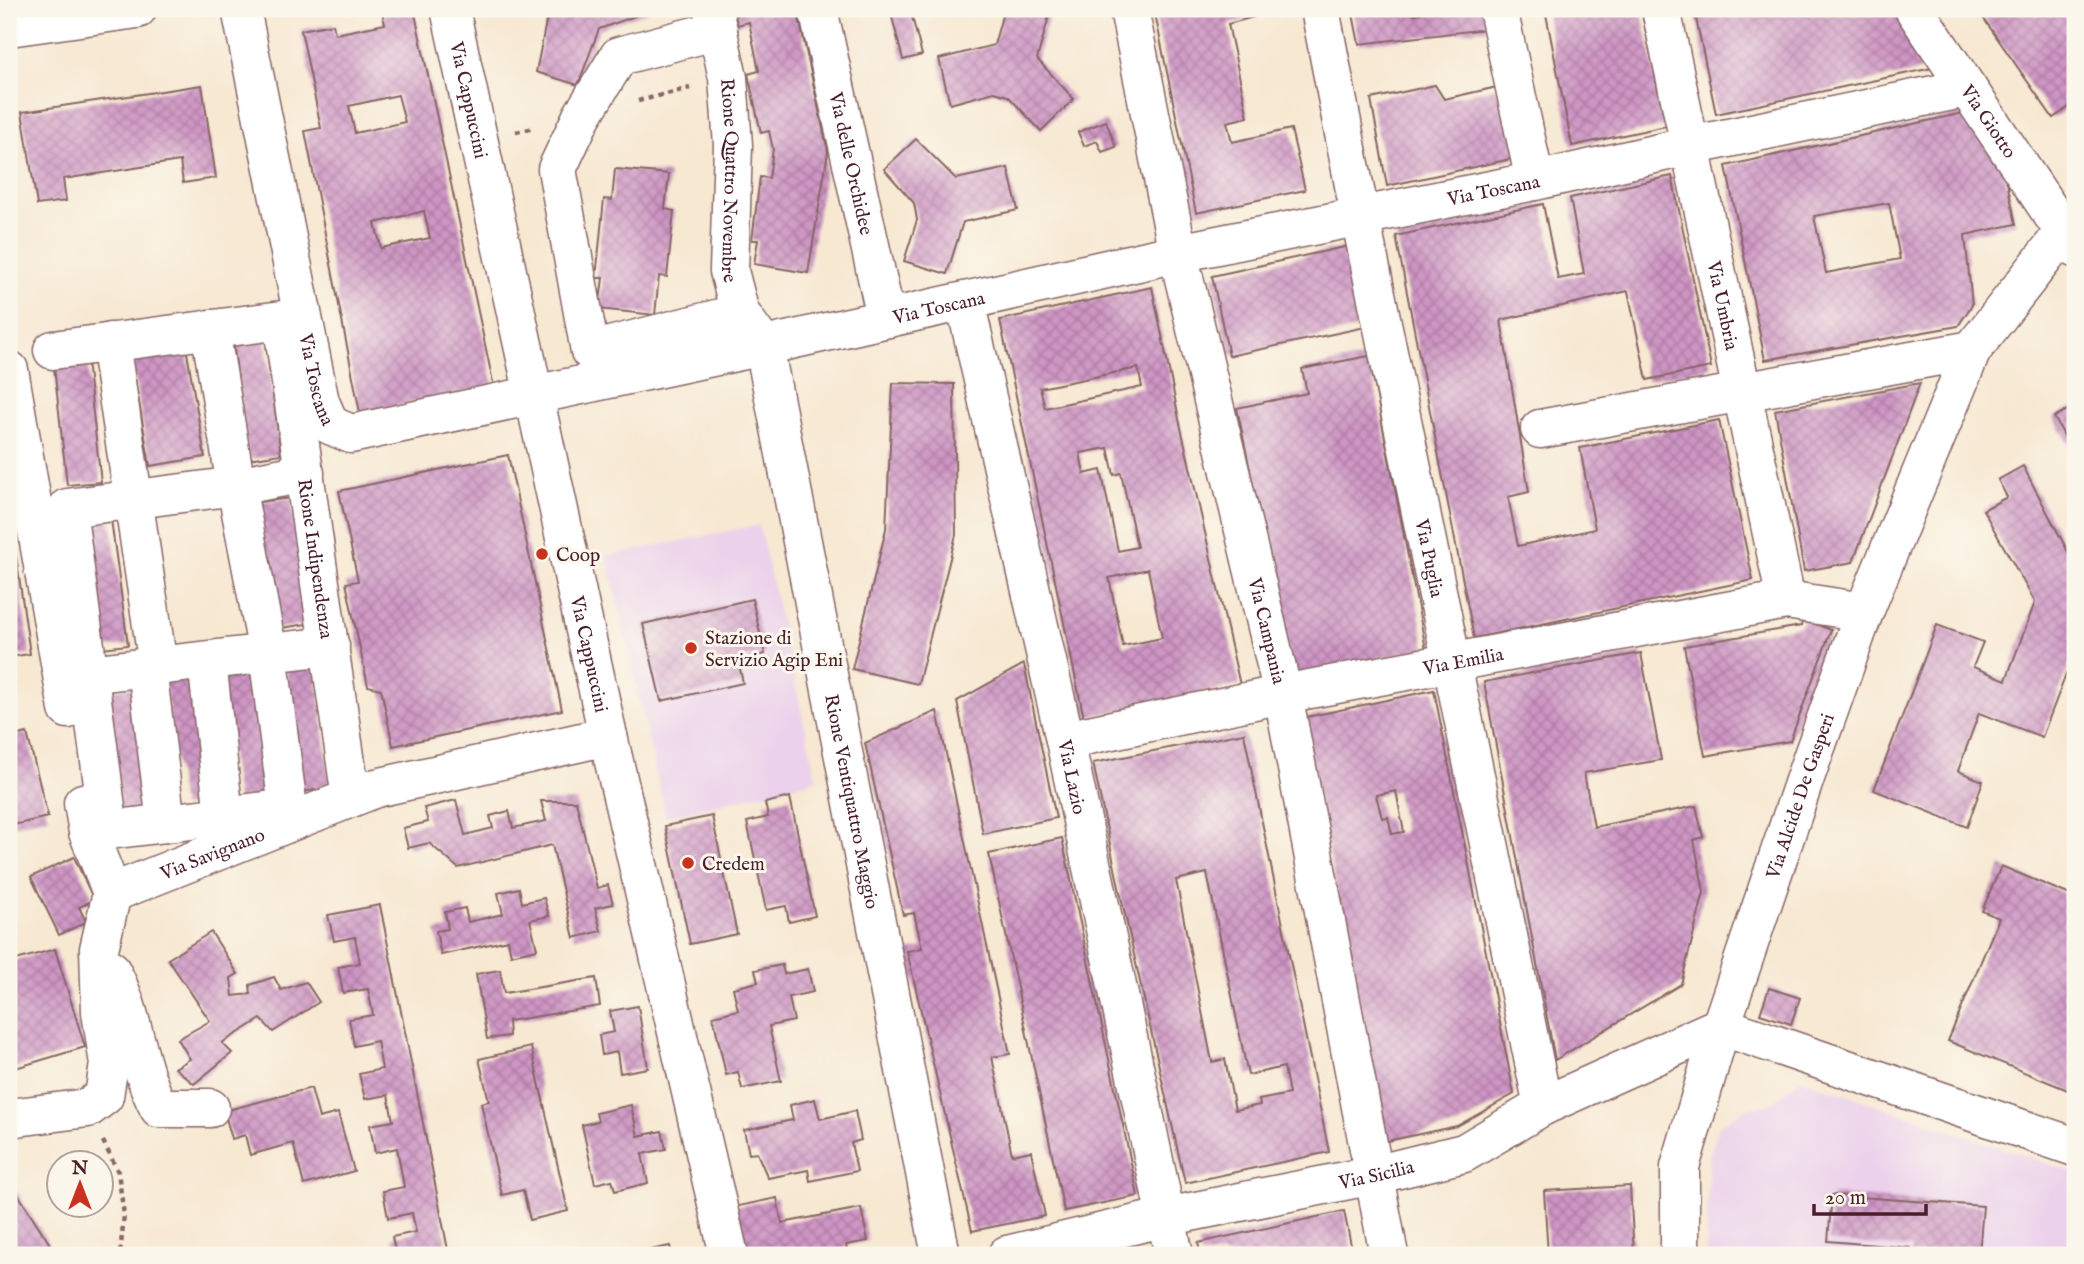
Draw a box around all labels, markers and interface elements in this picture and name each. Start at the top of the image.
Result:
street label: Via Cappuccini [443,39,492,161]
street label: Rione Quattro Novembre [714,78,744,286]
street label: Via Giotto [1954,80,2021,163]
street label: Via delle Orchidee [822,89,877,238]
street label: Via Toscana [1444,170,1543,213]
street label: Via Umbria [1700,258,1743,353]
street label: Via Toscana [890,287,988,331]
street label: Via Toscana [292,331,339,430]
street label: Rione Indipendenza [291,477,338,641]
street label: Via Puglia [1408,516,1448,601]
place label: Coop [556,544,600,568]
marker: Coop [534,546,550,562]
street label: Via Campania [1241,575,1290,687]
street label: Via Cappuccini [564,593,613,715]
place label: Stazione di Servizio Agip Eni [705,627,843,673]
marker: Stazione di Servizio Agip Eni [683,640,699,656]
street label: Via Emilia [1420,643,1506,682]
street label: Rione Ventiquattro Maggio [818,692,883,911]
street label: Via Alcide De Gasperi [1761,711,1841,883]
street label: Via Lazio [1051,737,1090,817]
street label: Via Savignano [156,823,269,887]
place label: Credem [702,853,765,877]
marker: Credem [680,855,696,871]
north arrow [46,1148,116,1218]
street label: Via Sicilia [1336,1155,1417,1196]
text: N [71,1157,89,1181]
scale bar [1814,1173,1926,1217]
text: 20 m [1825,1185,1866,1212]

